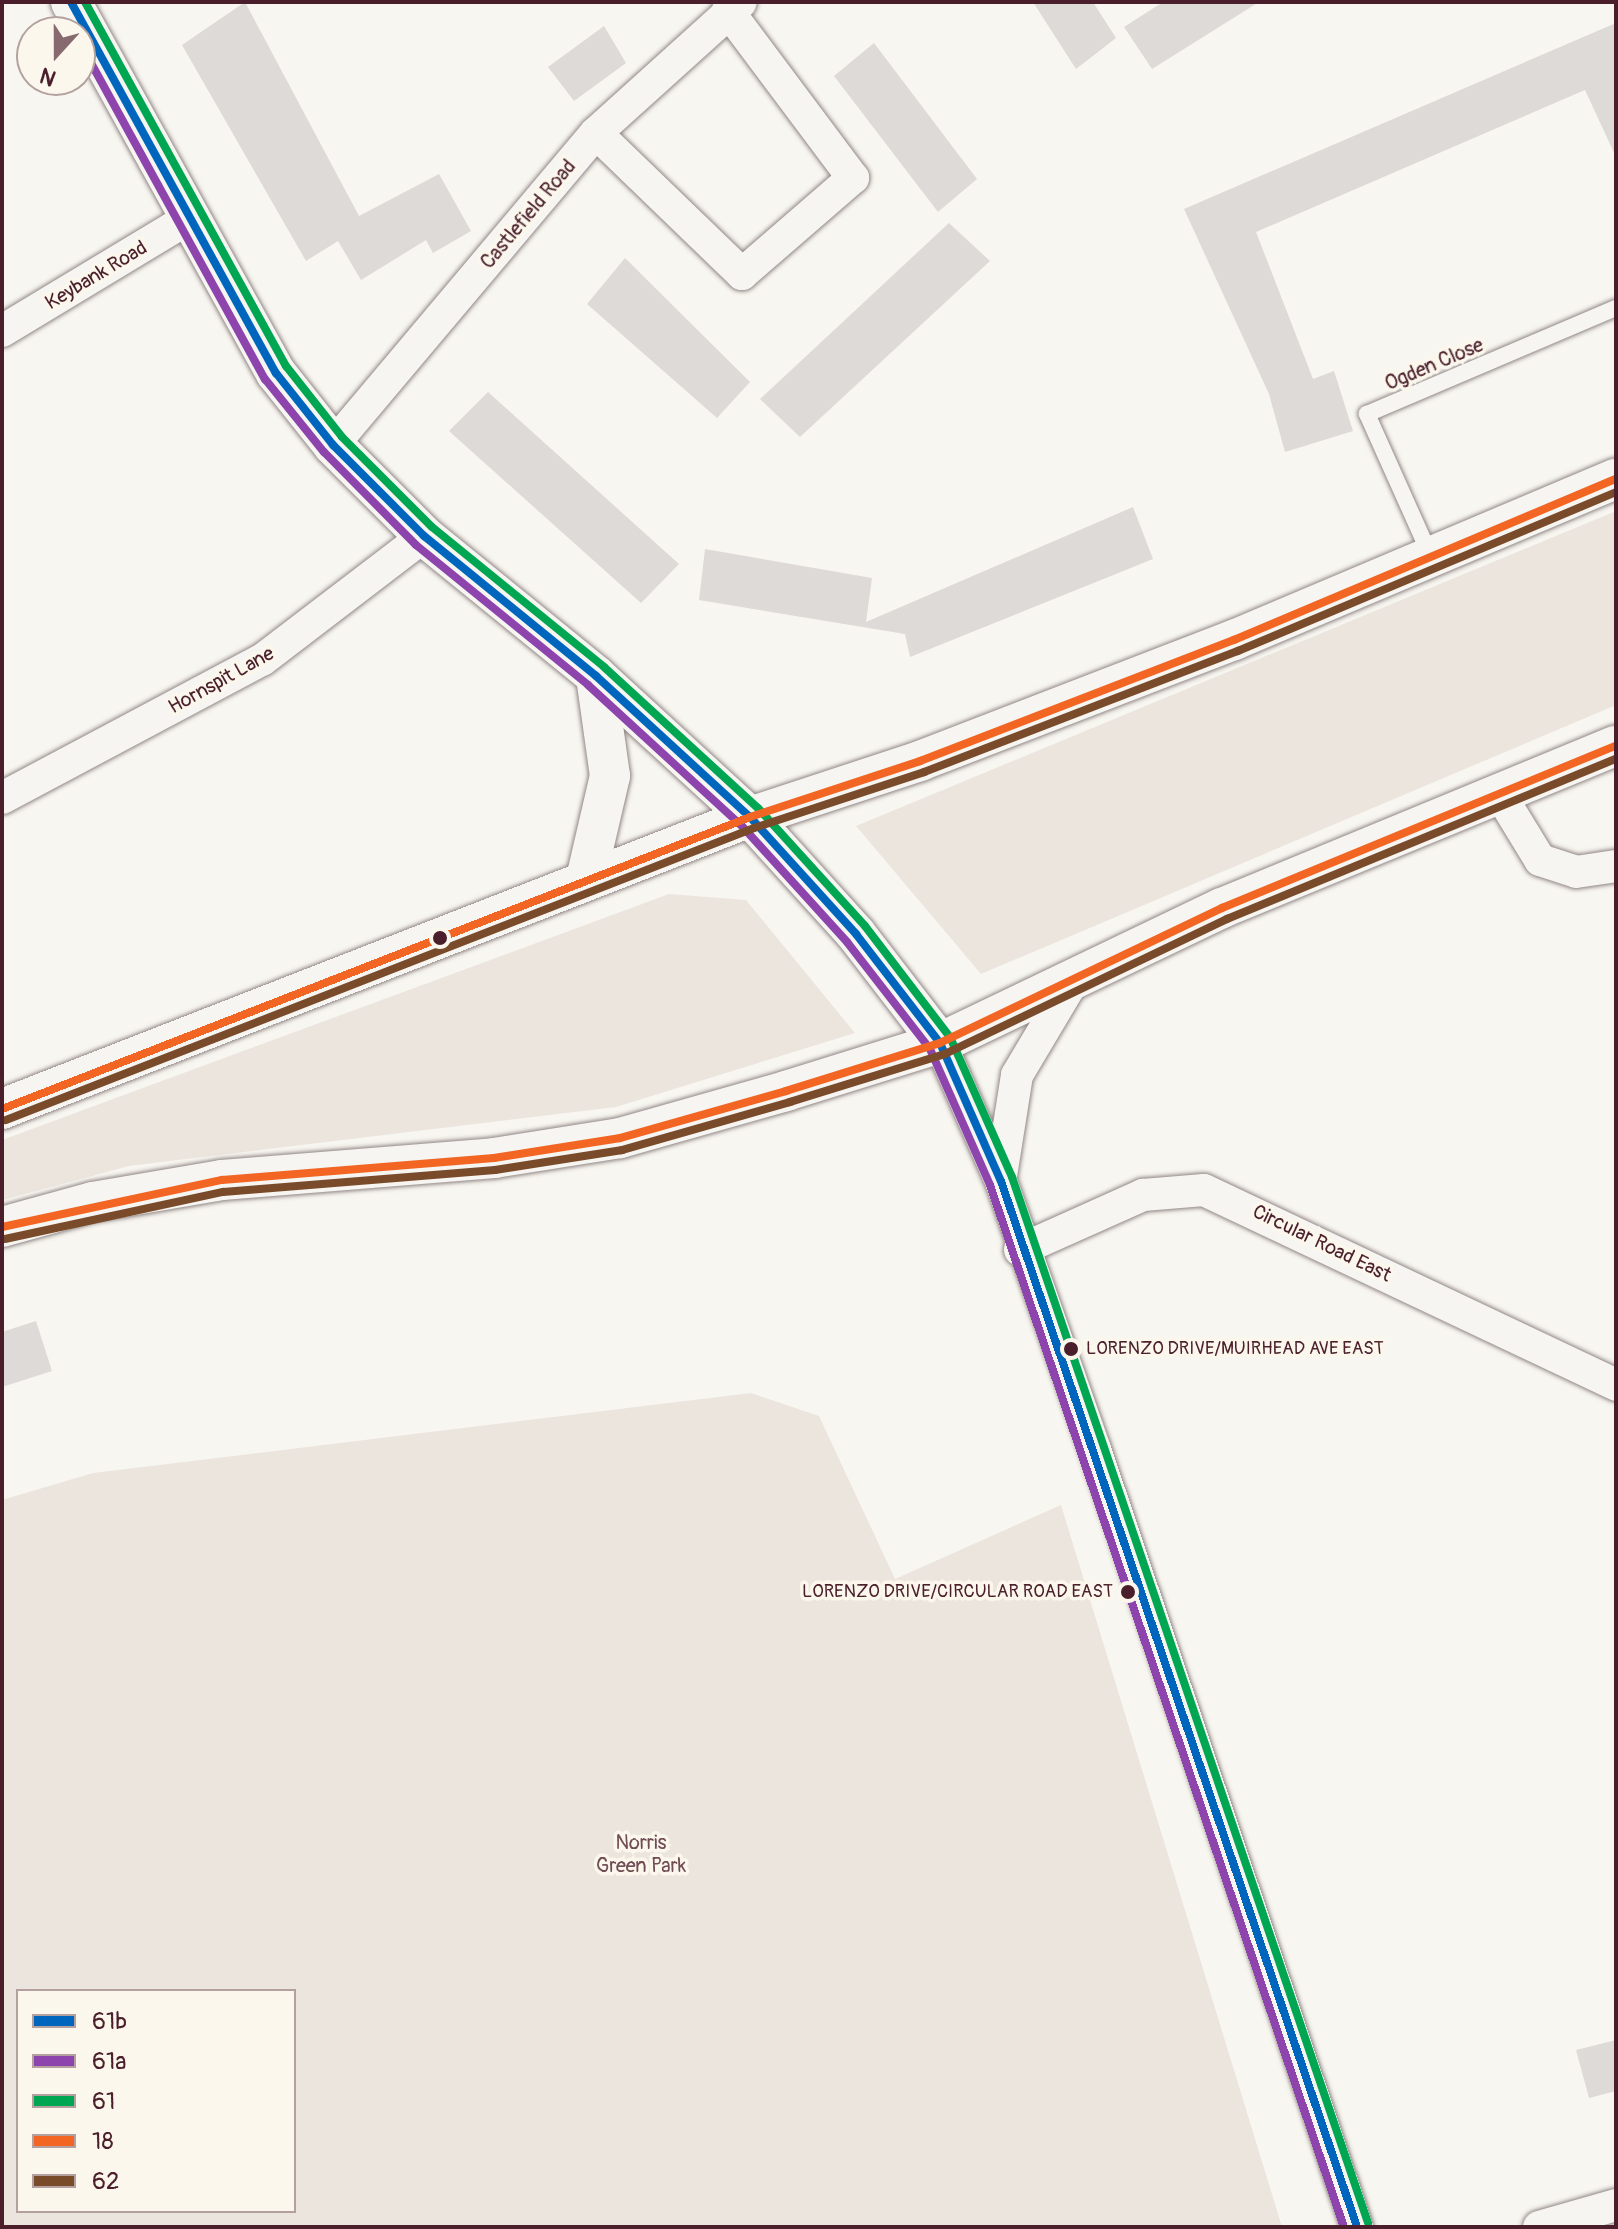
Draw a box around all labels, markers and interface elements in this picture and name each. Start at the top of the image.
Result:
north arrow [16,16,96,96]
text: N [36,61,60,92]
street label: Castlefield Road [475,155,581,273]
street label: Keybank Road [41,235,151,315]
street label: Ogden Close [1381,333,1487,395]
street label: Hornspit Lane [164,641,278,719]
unlabelled marker [432,930,448,946]
street label: Circular Road East [1249,1199,1395,1287]
place label: LORENZO DRIVE/MUIRHEAD AVE EAST [1086,1338,1384,1360]
marker: LORENZO DRIVE/MUIRHEAD AVE EAST [1063,1341,1079,1357]
place label: LORENZO DRIVE/CIRCULAR ROAD EAST [802,1581,1113,1603]
marker: LORENZO DRIVE/CIRCULAR ROAD EAST [1120,1584,1136,1600]
park label: Norris Green Park [596,1830,686,1877]
legend [16,1989,296,2213]
text: 61b [92,2007,127,2036]
text: 61a [92,2047,127,2076]
text: 61 [92,2087,115,2116]
text: 18 [92,2127,113,2156]
text: 62 [92,2167,119,2196]

